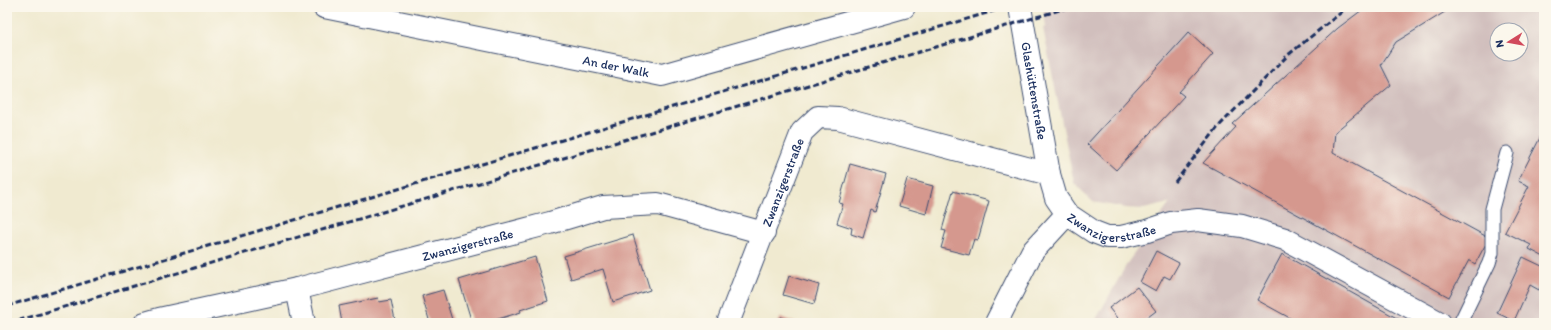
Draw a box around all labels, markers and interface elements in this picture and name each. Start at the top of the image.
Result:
north arrow [1489,22,1529,62]
text: N [1493,39,1507,49]
street label: Glashüttenstraße [1018,41,1050,141]
street label: An der Walk [581,52,651,80]
street label: Zwanzigerstraße [759,136,807,229]
street label: Zwanzigerstraße [1064,209,1158,245]
street label: Zwanzigerstraße [420,226,515,264]

